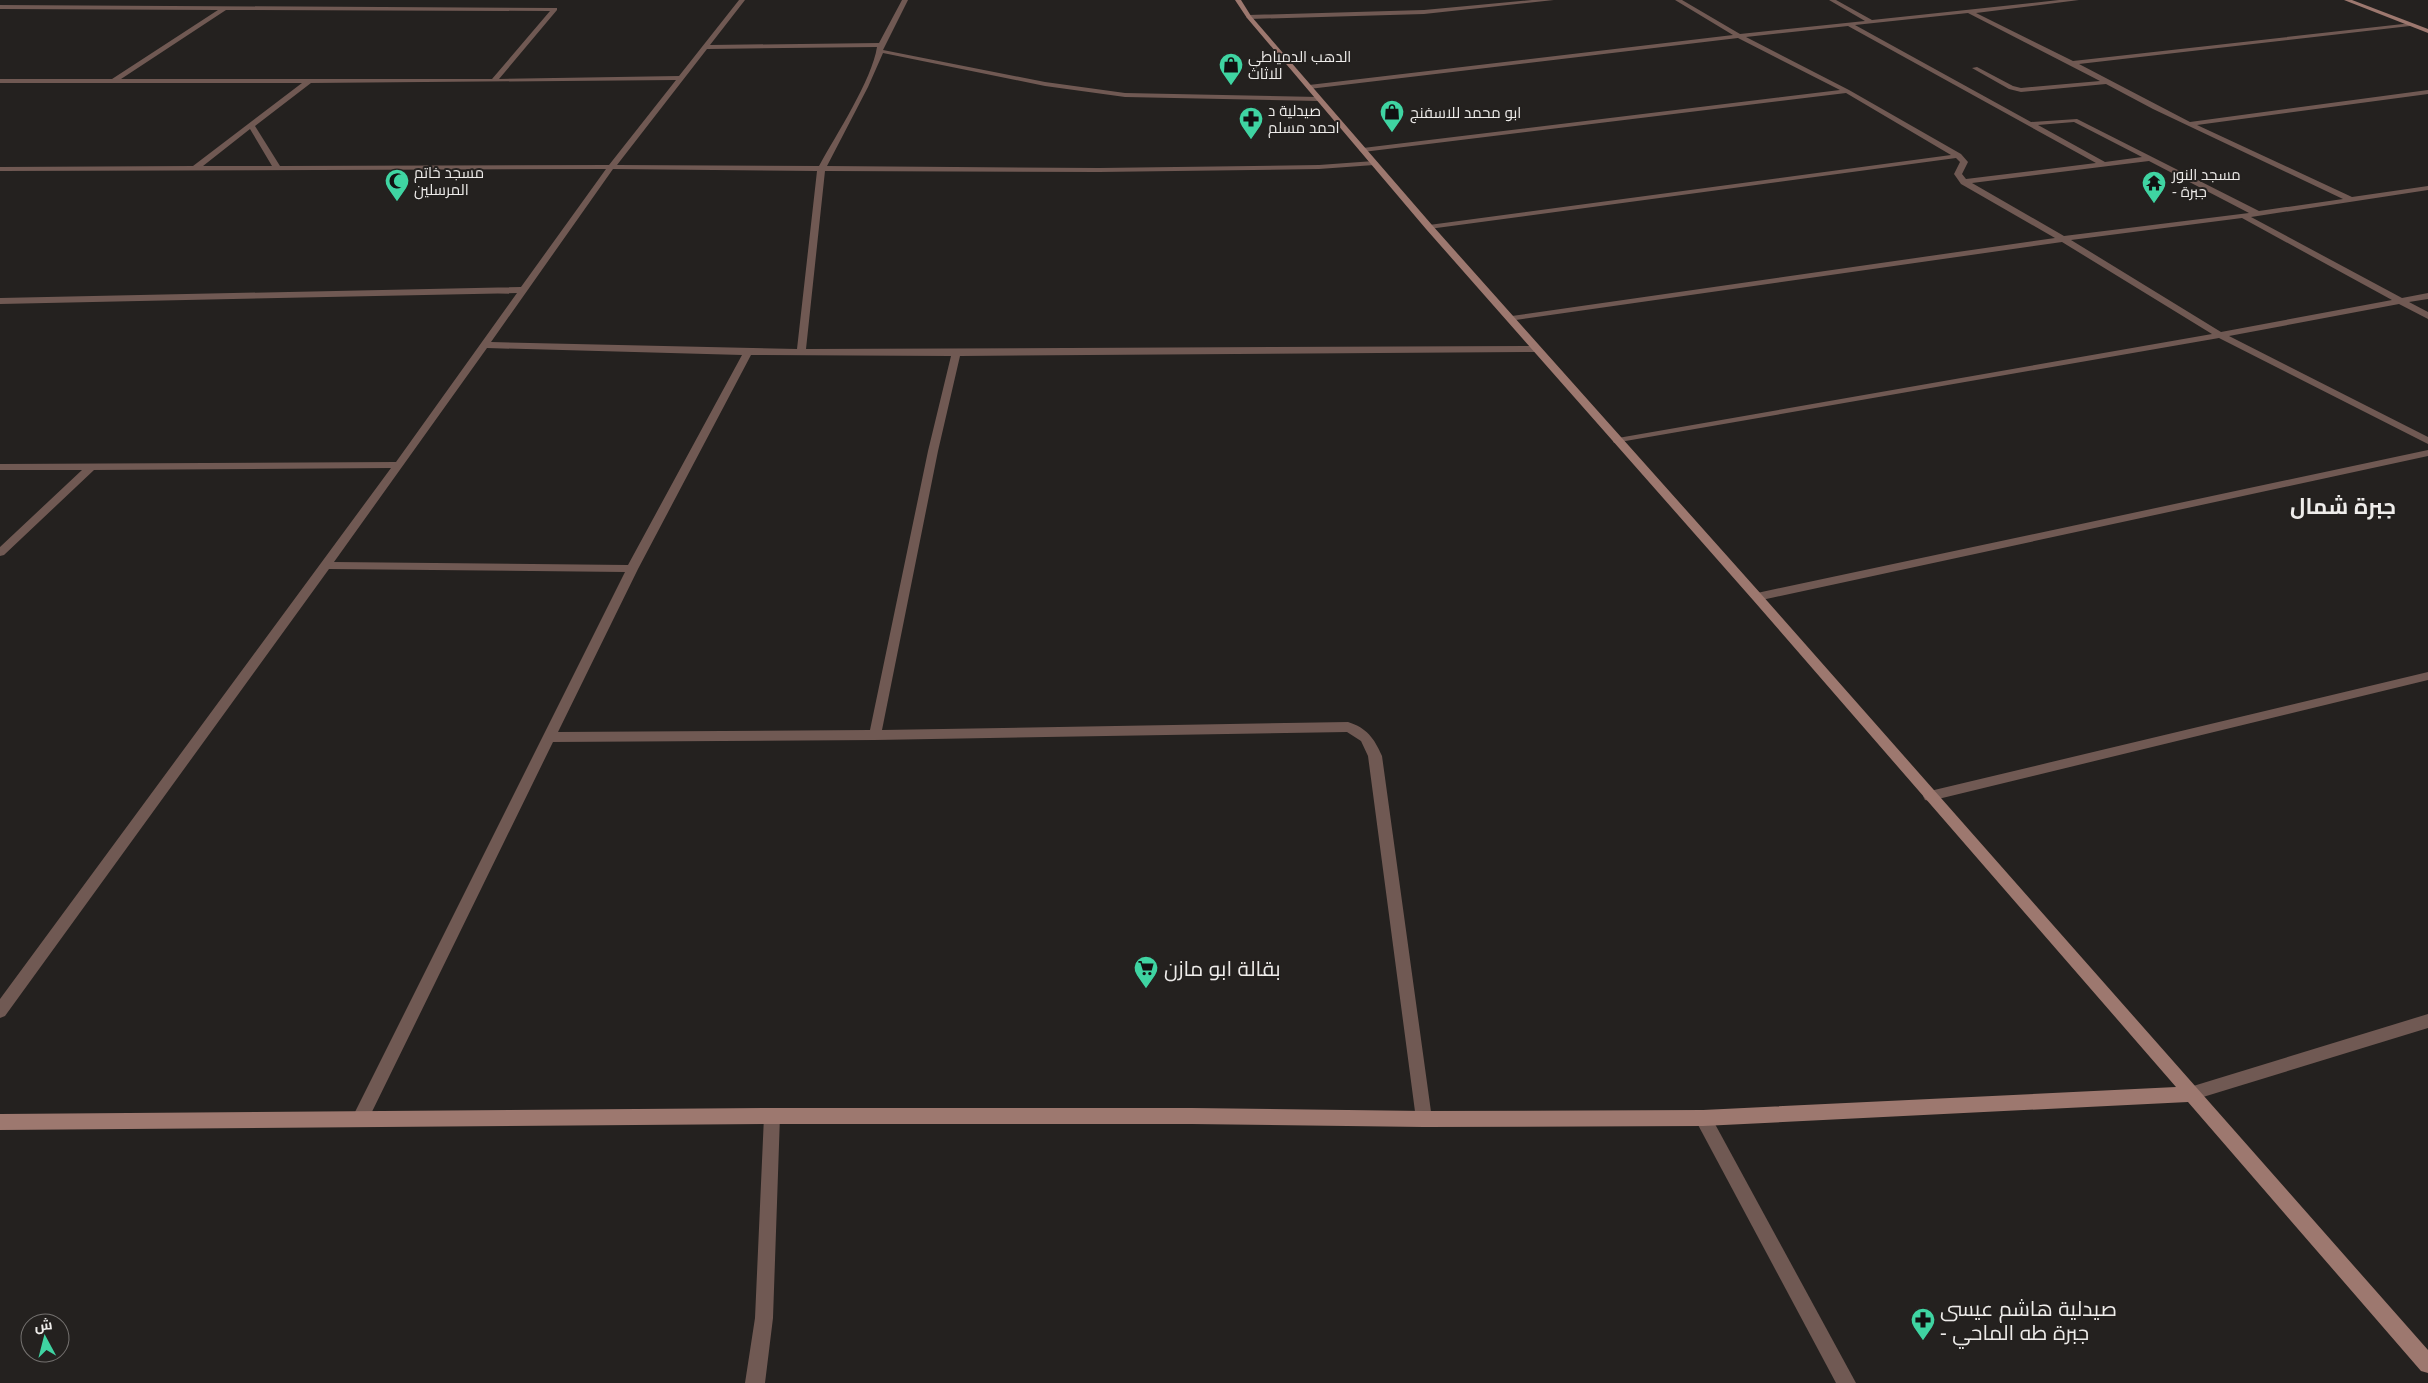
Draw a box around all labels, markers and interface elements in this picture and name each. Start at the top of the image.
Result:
place label: الدهب الدمياطي للاثاث [1248,46,1351,83]
shop icon: الدهب الدمياطي للاثاث [1218,52,1244,86]
shop icon: ابو محمد للاسفنج [1379,99,1405,133]
place label: صيدلية د احمد مسلم [1268,100,1339,138]
place label: ابو محمد للاسفنج [1410,102,1521,124]
pharmacy icon: صيدلية د احمد مسلم [1238,106,1264,140]
place label: مسجد خاتم المرسلين [414,162,484,200]
place label: مسجد النور - جبرة [2171,164,2241,201]
mosque icon: مسجد خاتم المرسلين [384,168,410,202]
temple icon: مسجد النور - جبرة [2141,170,2167,204]
district label: جبرة شمال [2290,490,2396,520]
place label: بقالة ابو مازن [1164,954,1281,982]
supermarket icon: بقالة ابو مازن [1133,955,1159,989]
place label: صيدلية هاشم عيسى - جبرة طه الماحي [1940,1294,2117,1349]
pharmacy icon: صيدلية هاشم عيسى - جبرة طه الماحي [1910,1307,1936,1341]
north arrow [20,1313,70,1363]
text: ش [33,1314,53,1335]

